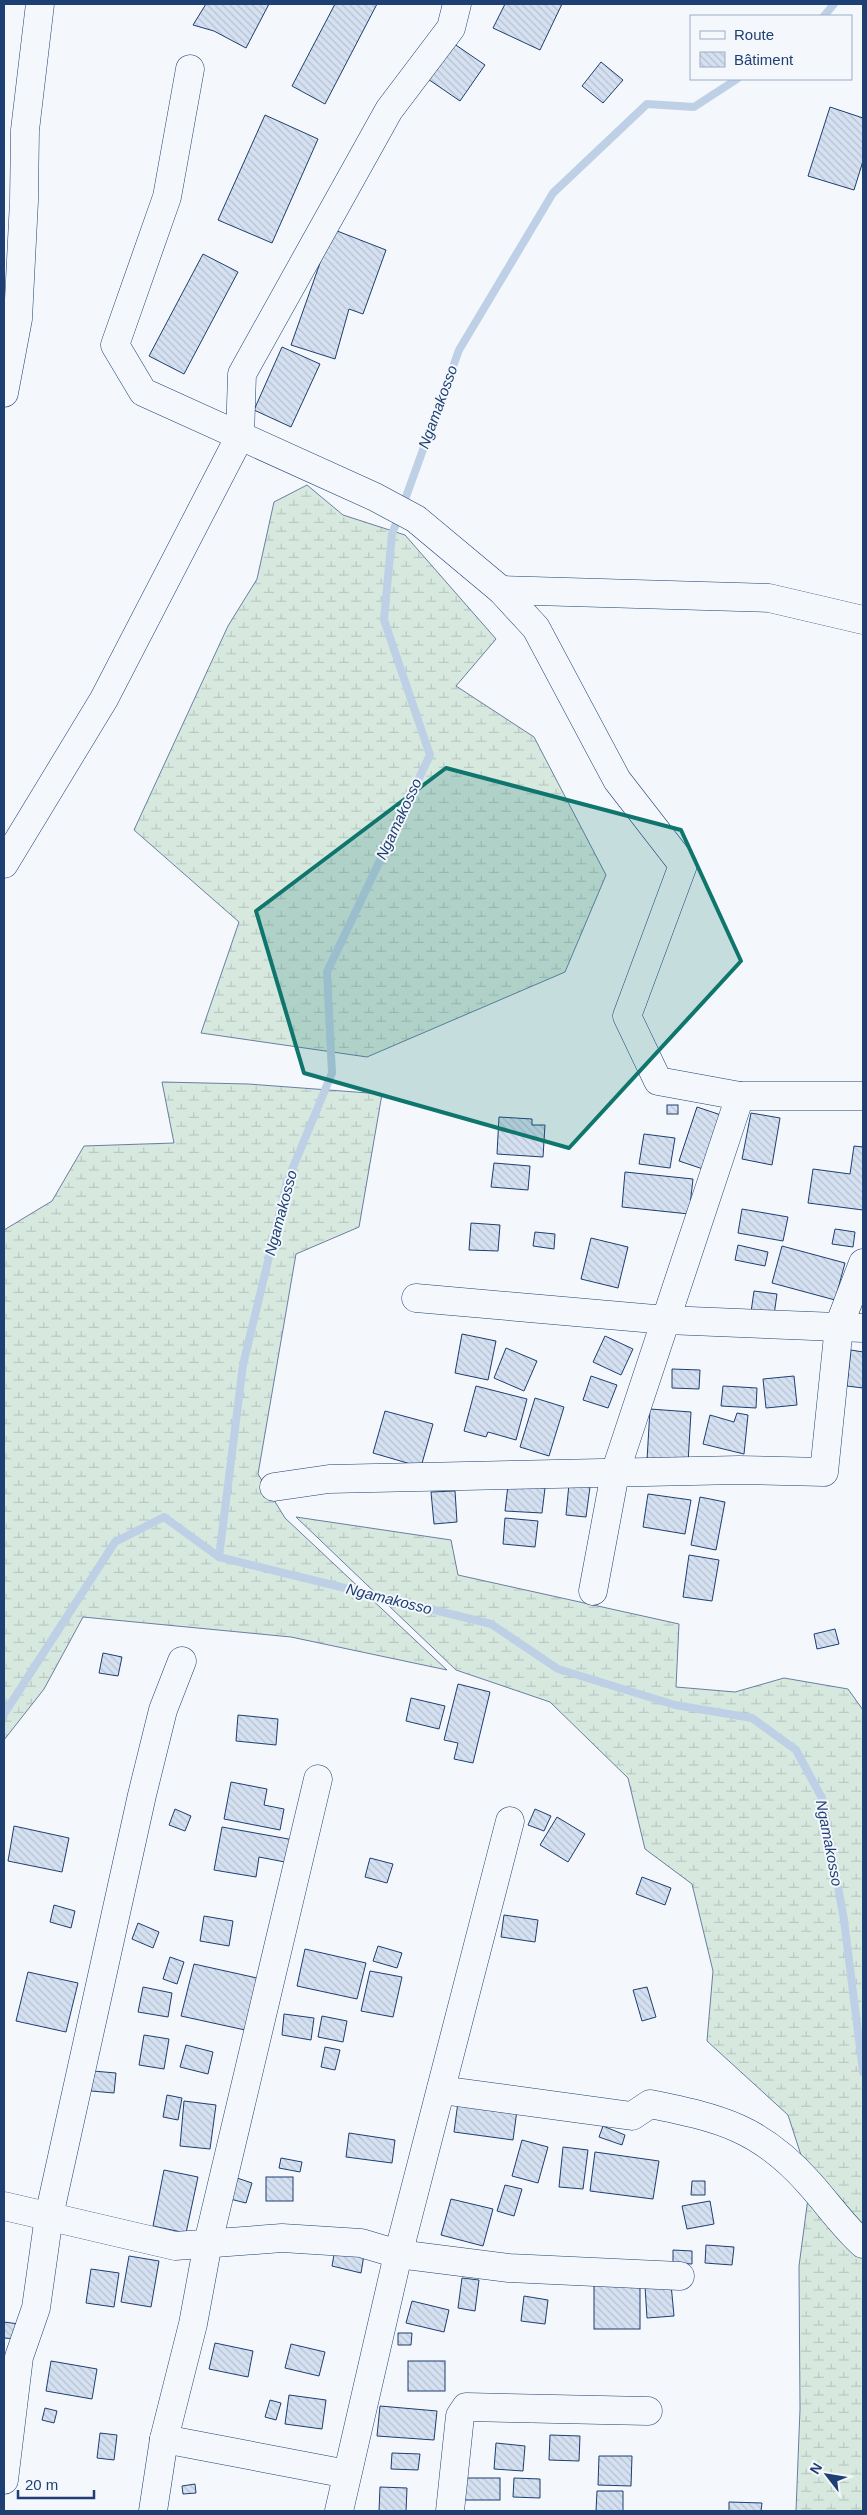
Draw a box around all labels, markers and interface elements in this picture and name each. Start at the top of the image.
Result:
legend [690,15,852,80]
text: Route [734,26,774,43]
text: Bâtiment [734,51,794,68]
water label: Ngamakosso [415,363,460,451]
water label: Ngamakosso [372,776,425,862]
water label: Ngamakosso [261,1168,300,1257]
water label: Ngamakosso [345,1580,434,1617]
water label: Ngamakosso [813,1798,846,1887]
north arrow [802,2450,852,2500]
text: N [806,2460,825,2477]
scale bar [18,2468,94,2500]
text: 20 m [25,2476,58,2493]

